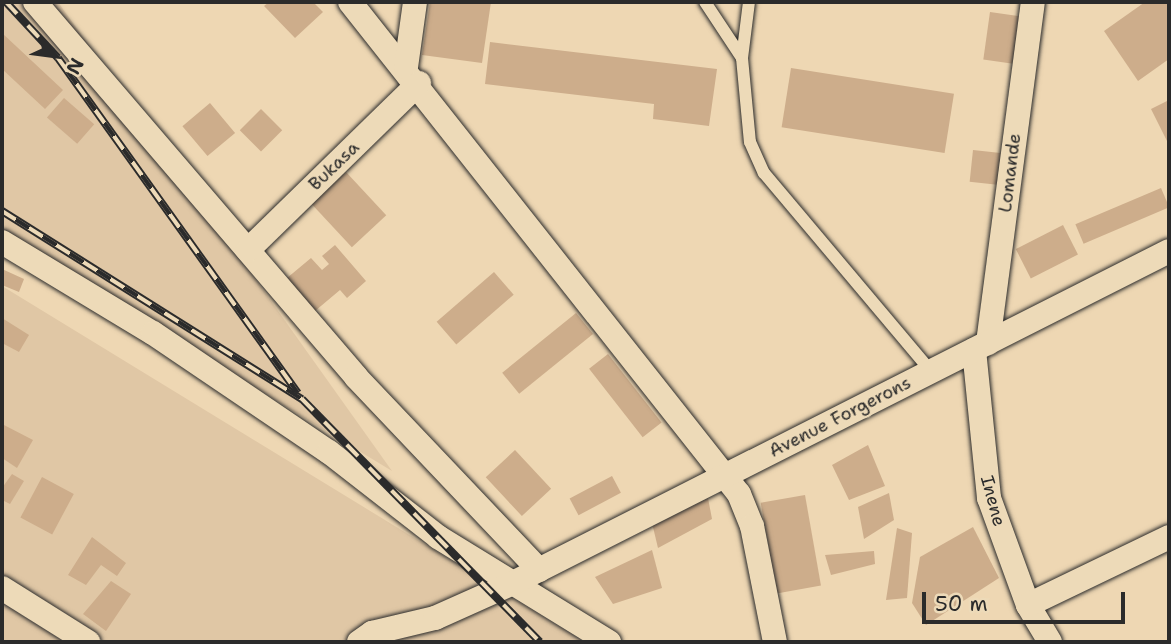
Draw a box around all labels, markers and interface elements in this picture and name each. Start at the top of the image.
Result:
north arrow [21,21,91,91]
text: N [60,54,90,79]
street label: Lomande [994,132,1026,214]
street label: Bukasa [304,137,364,195]
street label: Avenue Forgerons [765,372,915,462]
street label: Inene [976,473,1010,529]
scale bar [926,578,1129,622]
text: 50 m [935,590,988,618]

